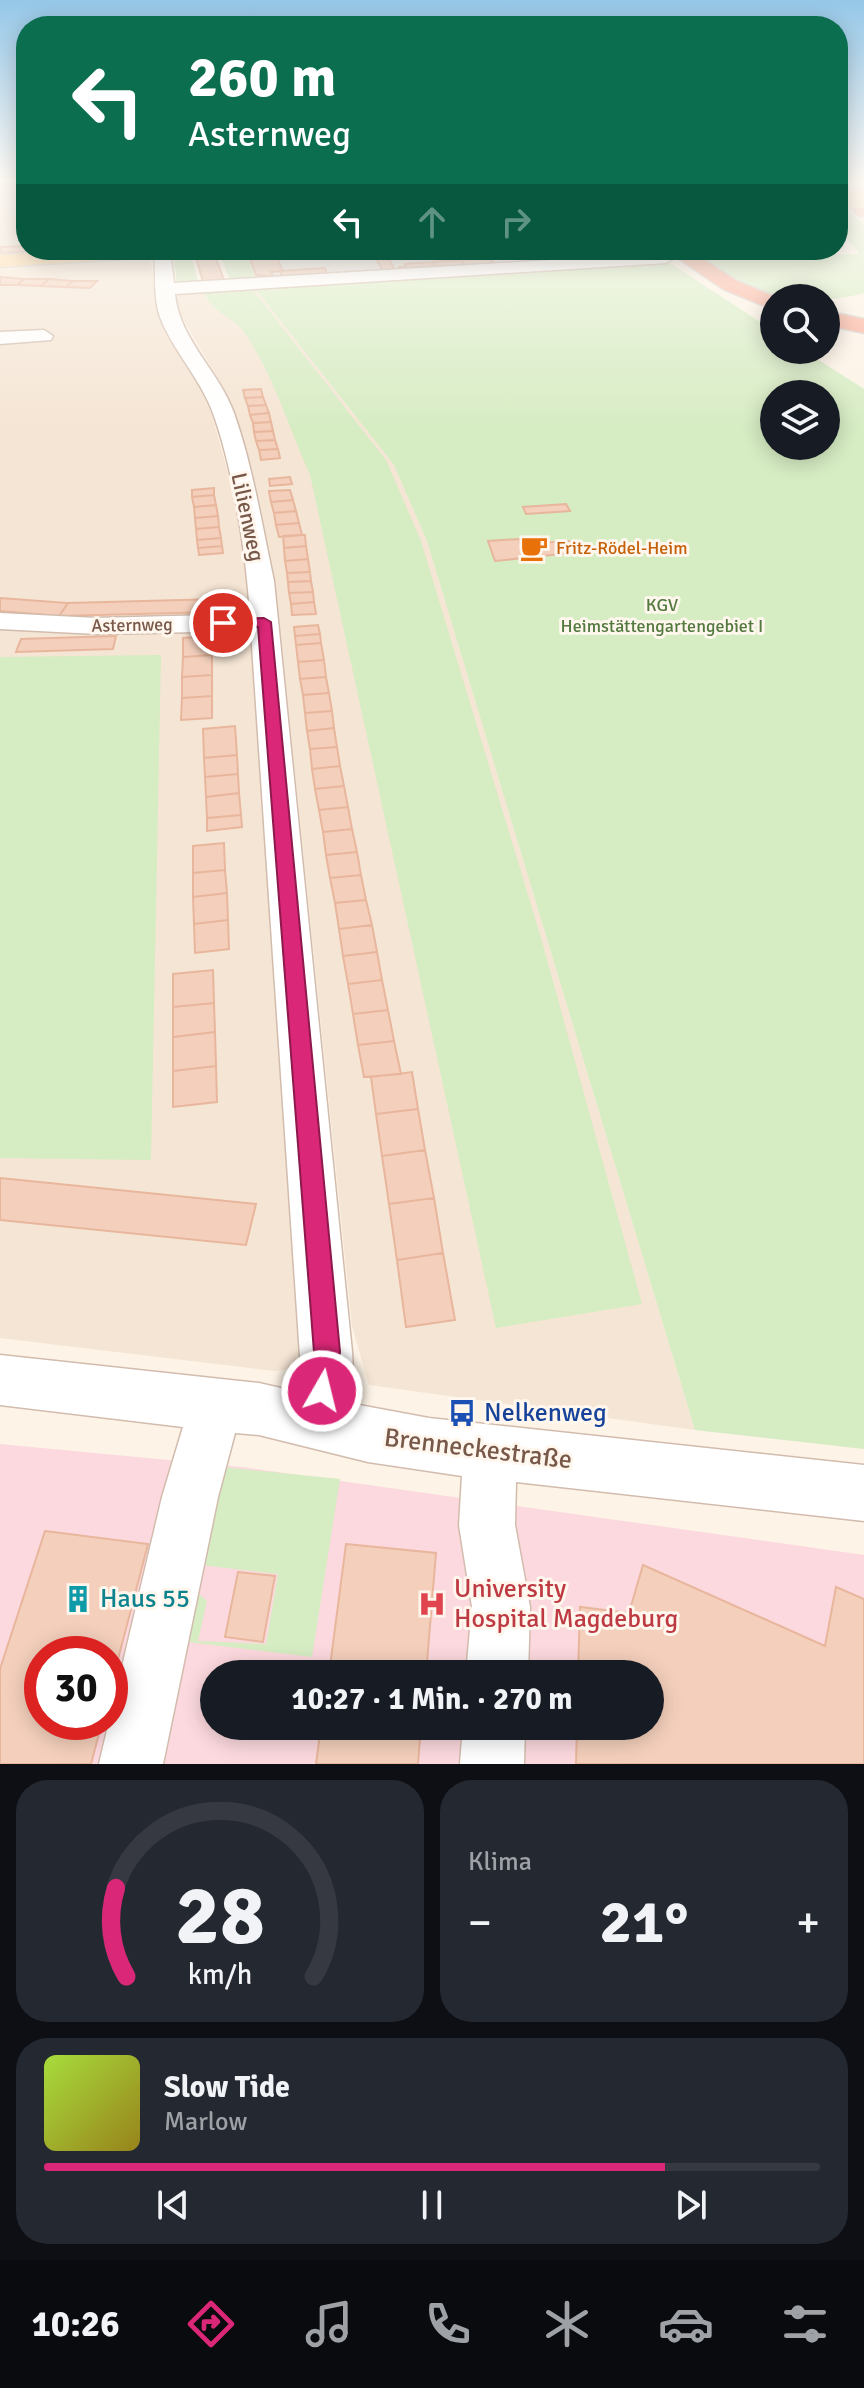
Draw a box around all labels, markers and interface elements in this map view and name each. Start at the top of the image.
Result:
text: 260 m [188,43,336,112]
icon: left [56,48,160,152]
text: Asternweg [188,112,351,157]
icon: left [326,200,370,244]
icon: ahead [410,200,454,244]
icon: right [494,200,538,244]
map controls [760,284,840,460]
button: search [760,284,840,364]
button: layers [760,380,840,460]
street label: Lilienweg [225,470,271,564]
cafe icon: Fritz-Rödel-Heim [519,533,549,563]
place label: Fritz-Rödel-Heim [556,537,688,559]
pin [189,589,257,657]
park label: KGV Heimstättengartengebiet I [561,594,763,637]
icon: arrive [201,601,245,645]
street label: Asternweg [91,613,173,637]
position arrow [280,1349,364,1433]
place label: Nelkenweg [484,1397,607,1429]
bus stop icon: Nelkenweg [447,1398,477,1428]
street label: Brenneckestraße [382,1422,574,1476]
place label: University Hospital Magdeburg [454,1573,678,1635]
place label: Haus 55 [100,1583,190,1615]
building icon: Haus 55 [63,1584,93,1614]
hospital icon: University Hospital Magdeburg [417,1589,447,1619]
speed limit sign: 30 [24,1636,128,1740]
text: 10:27 · 1 Min. · 270 m [291,1681,573,1718]
text: Klima [468,1846,532,1878]
text: 28 [175,1865,265,1967]
text: 21° [600,1886,688,1960]
text: − [468,1896,492,1950]
text: + [796,1896,820,1950]
text: km/h [188,1957,252,1992]
text: Slow Tide [164,2069,290,2106]
text: Marlow [164,2106,247,2138]
icon: previous [151,2183,195,2227]
icon: pause [410,2183,454,2227]
icon: next [669,2183,713,2227]
icon: directions [183,2296,239,2352]
icon: music [301,2296,357,2352]
icon: phone [420,2296,476,2352]
icon: climate [539,2296,595,2352]
icon: car [658,2296,714,2352]
icon: filters [777,2296,833,2352]
text: 10:26 [31,2302,120,2347]

